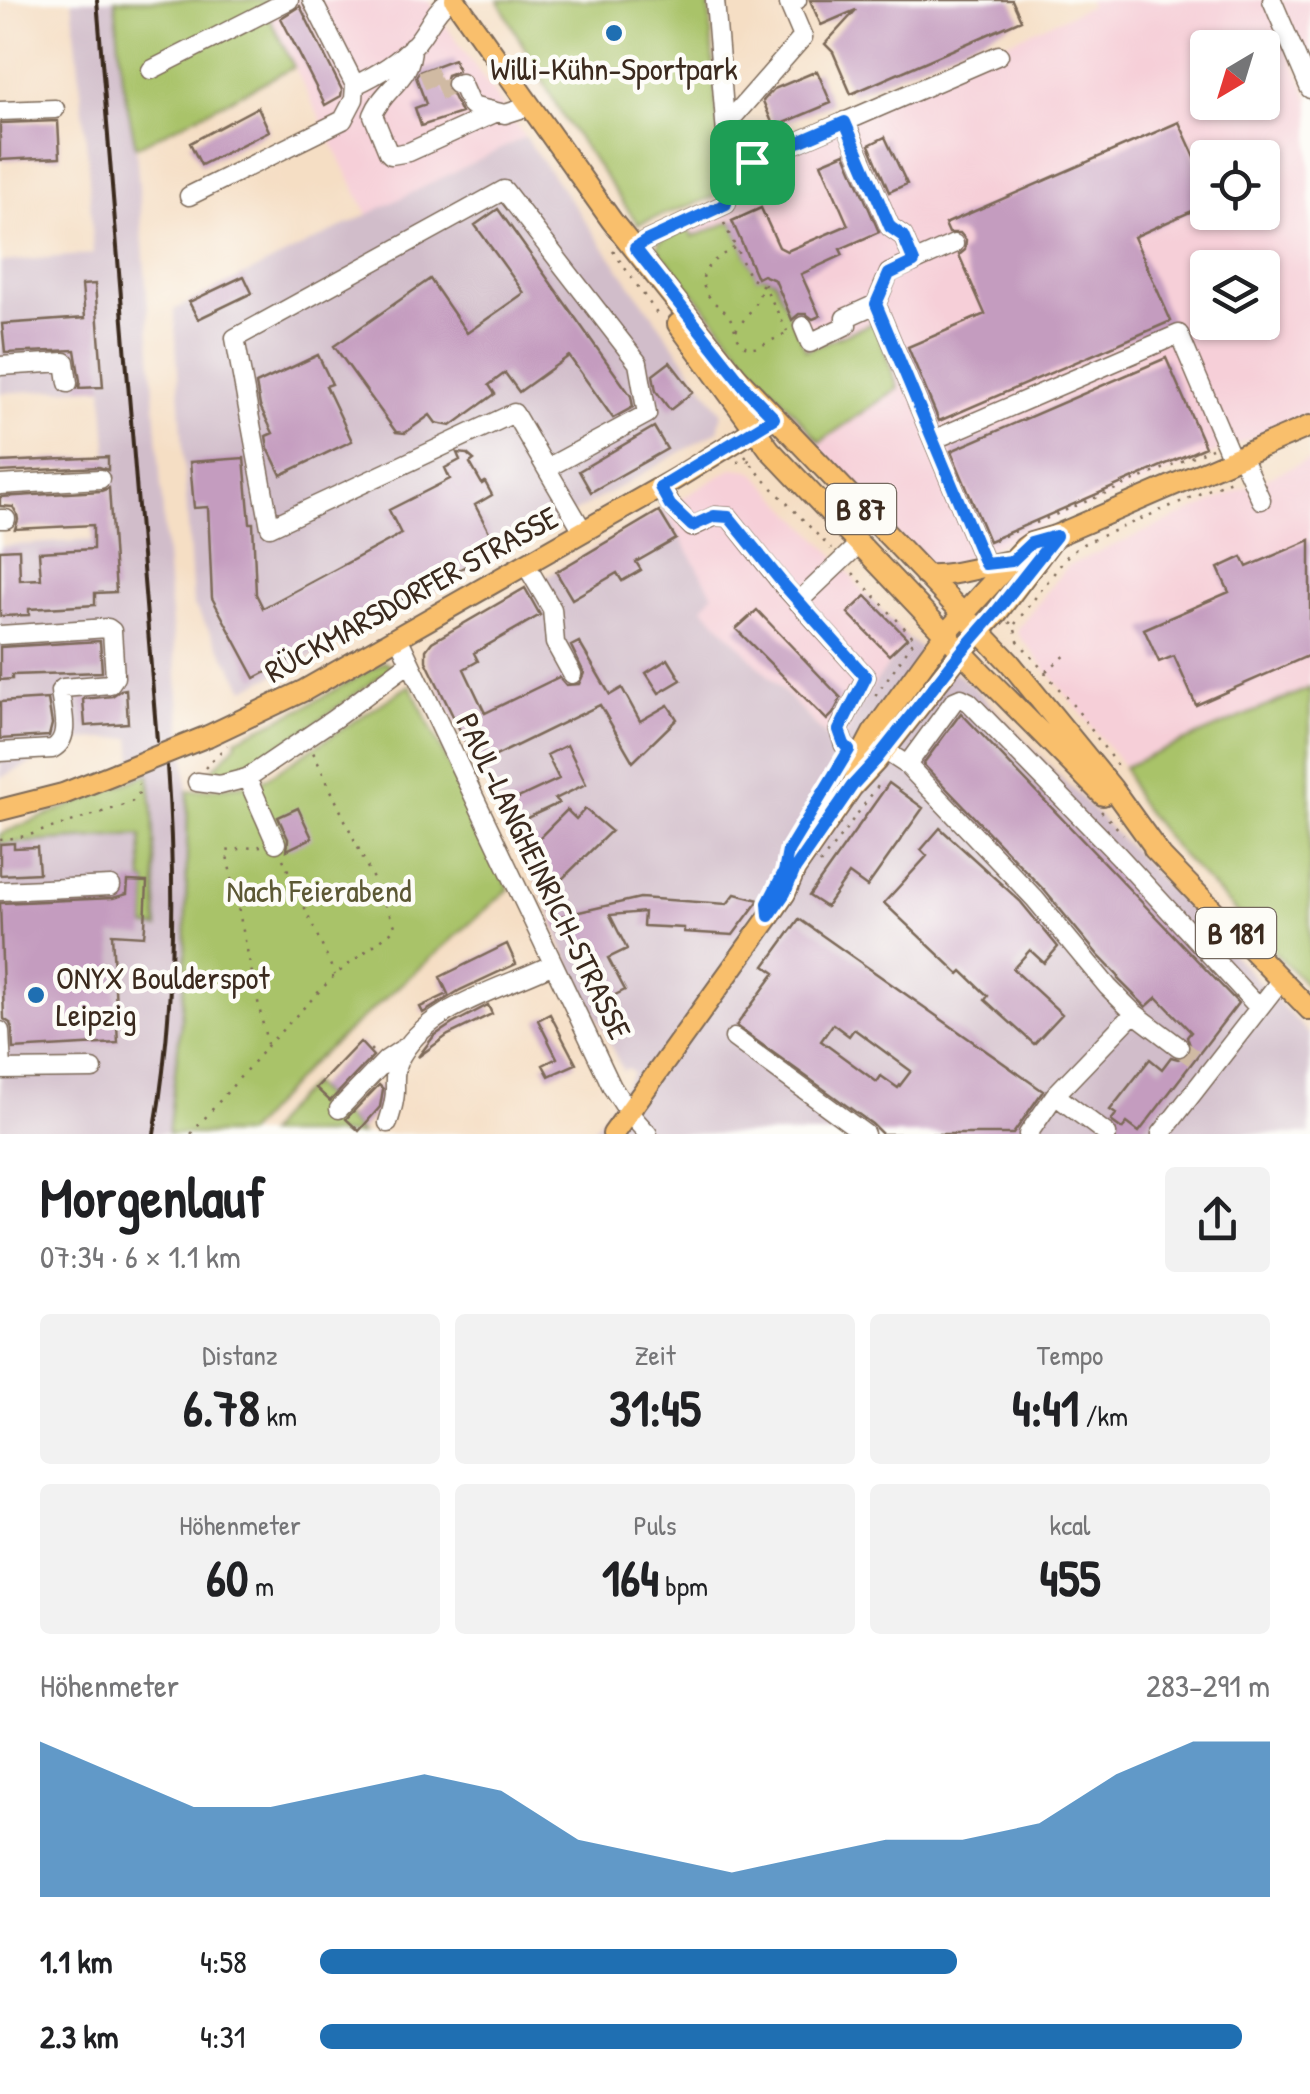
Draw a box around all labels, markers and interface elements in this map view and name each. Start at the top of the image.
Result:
marker: Willi-Kühn-Sportpark [603,22,625,44]
north arrow [1190,30,1280,120]
map controls [1190,30,1280,340]
place label: Willi-Kühn-Sportpark [490,47,738,90]
pin [710,120,795,205]
icon: arrive [725,135,780,190]
button: locate [1190,140,1280,230]
button: layers [1190,250,1280,340]
road number: B 87 [826,484,896,534]
street label: RÜCKMARSDORFER STRASSE [257,495,565,693]
street label: PAUL-LANGHEINRICH-STRASSE [446,706,642,1046]
park label: Nach Feierabend [226,869,412,912]
road number: B 181 [1196,908,1276,958]
place label: ONYX Boulderspot Leipzig [56,956,270,1036]
marker: ONYX Boulderspot Leipzig [25,984,47,1006]
text: Morgenlauf [40,1160,265,1234]
button: share [1165,1167,1270,1272]
text: 07:34 · 6 × 1.1 km [40,1235,241,1278]
text: Distanz [202,1336,278,1374]
text: Zeit [634,1336,676,1374]
text: Tempo [1037,1336,1103,1374]
text: 6.78 [183,1374,260,1442]
text: 31:45 [609,1374,701,1442]
text: 4:41 [1012,1374,1079,1442]
text: km [260,1397,297,1435]
text: /km [1079,1397,1128,1435]
text: Höhenmeter [179,1506,301,1544]
text: Puls [634,1506,676,1544]
text: kcal [1050,1506,1090,1544]
text: 60 [206,1544,248,1612]
text: 164 [602,1544,659,1612]
text: 455 [1039,1544,1101,1612]
text: m [248,1567,274,1605]
text: bpm [659,1567,708,1605]
text: Höhenmeter [40,1664,179,1707]
text: 283–291 m [1146,1664,1270,1707]
text: 1.1 km [40,1940,112,1983]
text: 4:58 [200,1940,247,1983]
text: 2.3 km [40,2015,119,2058]
text: 4:31 [200,2015,245,2058]

